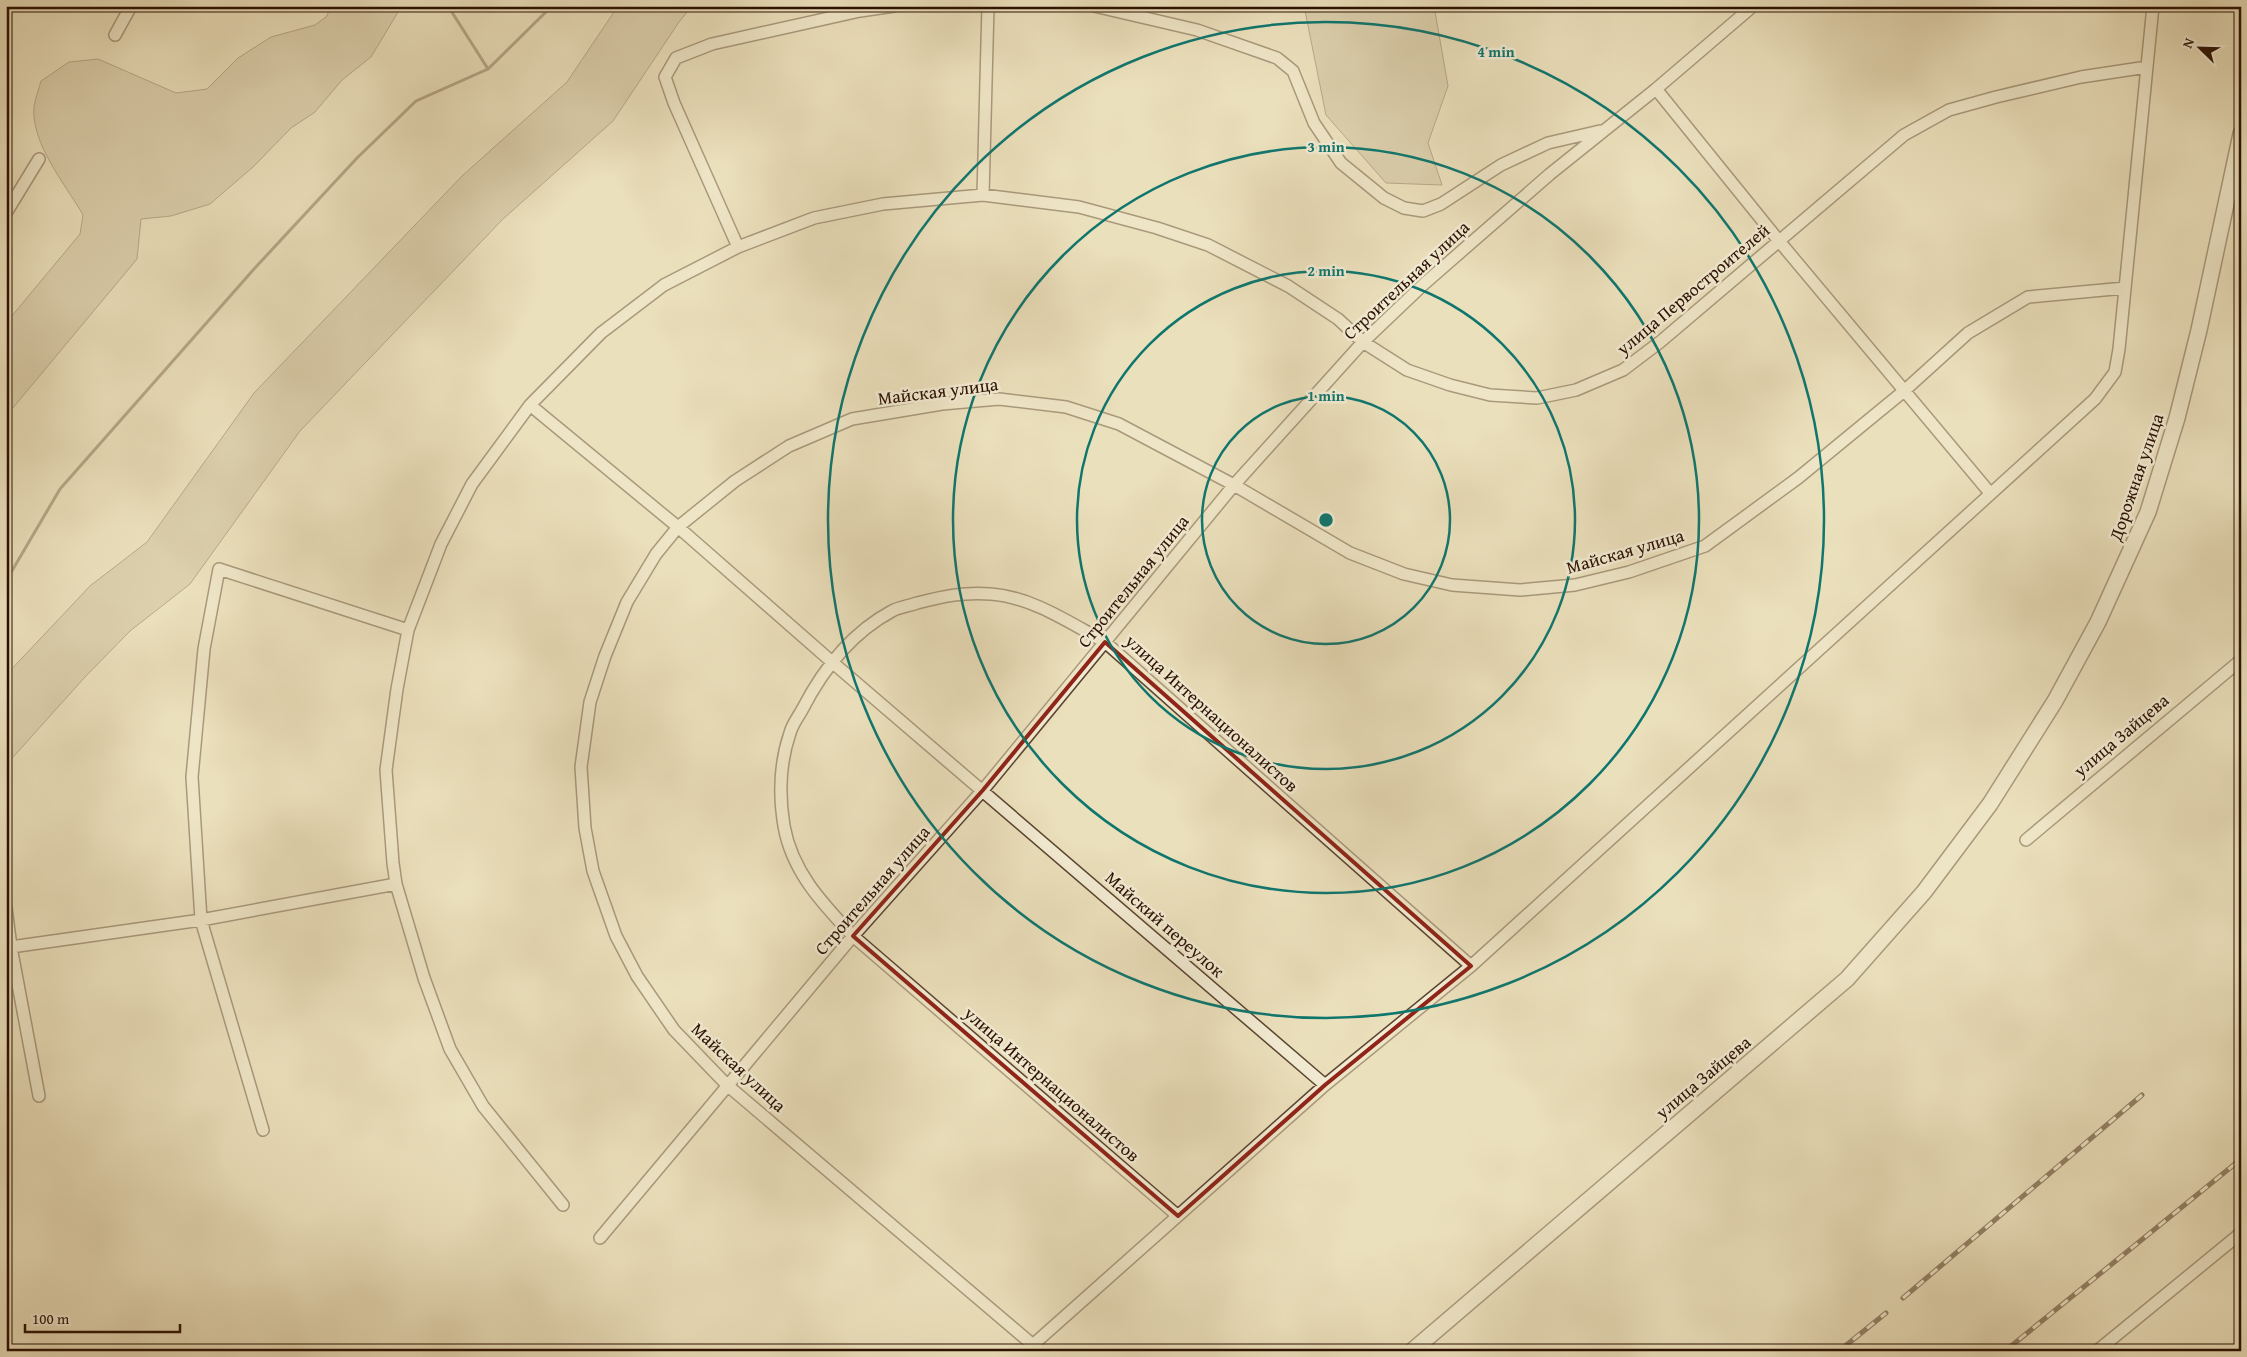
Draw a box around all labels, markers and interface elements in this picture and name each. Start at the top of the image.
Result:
north arrow [2174,22,2224,72]
text: N [2177,34,2199,51]
text: 4 min [1477,41,1515,62]
text: 3 min [1307,136,1345,157]
street label: Строительная улица [1337,214,1476,346]
street label: улица Первостроителей [1610,217,1776,362]
text: 2 min [1307,260,1345,281]
street label: Майская улица [876,370,1000,412]
text: 1 min [1307,385,1345,406]
street label: Дорожная улица [2101,409,2171,545]
street label: Строительная улица [1071,508,1195,653]
centre of rings [1317,511,1335,529]
street label: Майская улица [1563,521,1687,581]
street label: улица Интернационалистов [1118,627,1305,799]
street label: улица Зайцева [2067,687,2175,784]
street label: Строительная улица [808,819,936,961]
street label: Майский переулок [1099,864,1231,984]
street label: улица Интернационалистов [957,999,1146,1168]
street label: Майская улица [686,1016,793,1118]
street label: улица Зайцева [1649,1029,1757,1126]
scale bar [25,1302,180,1334]
text: 100 m [32,1308,70,1329]

